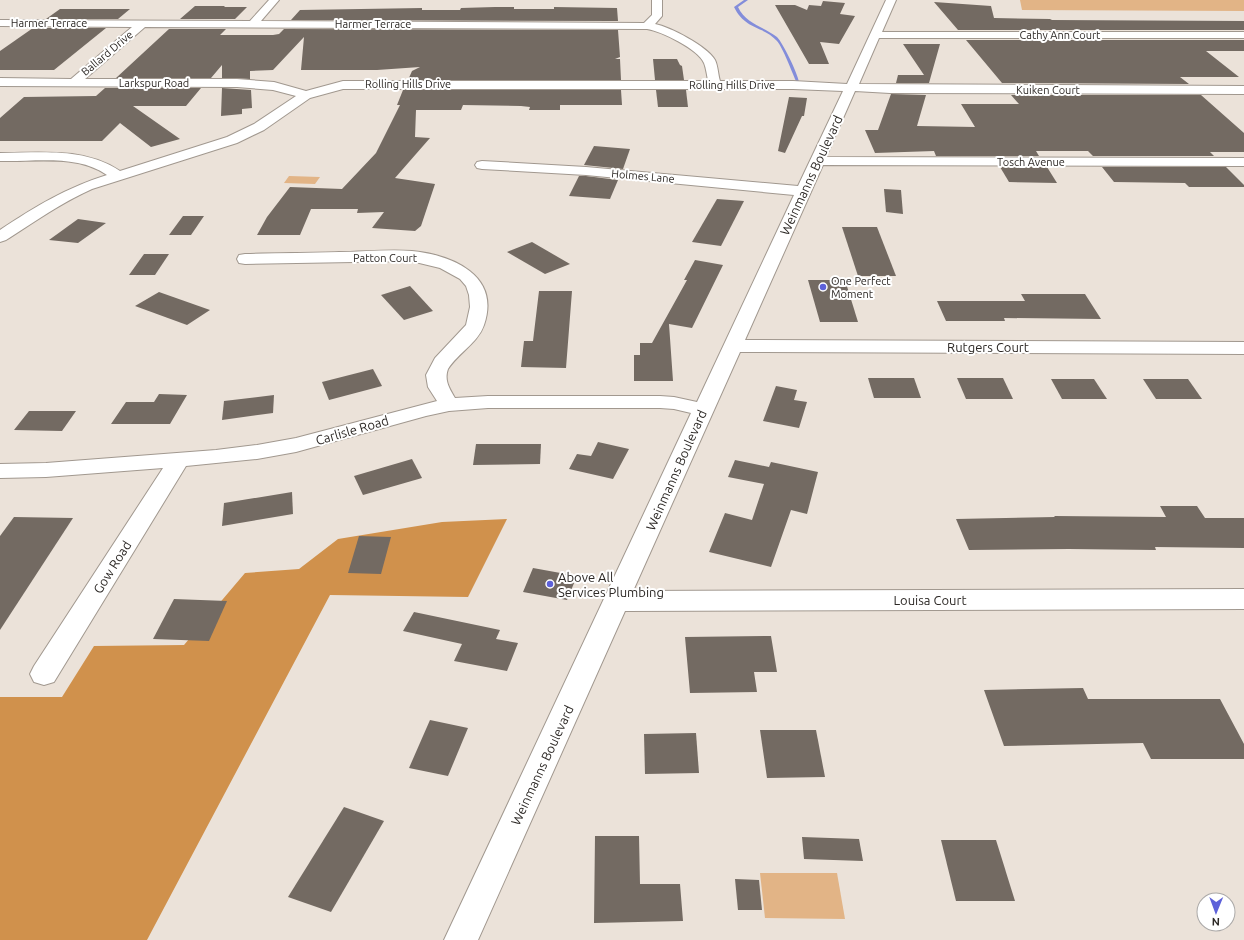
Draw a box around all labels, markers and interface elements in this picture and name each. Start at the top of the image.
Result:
street label: Harmer Terrace [11,17,87,29]
street label: Harmer Terrace [335,18,411,30]
street label: Ballard Drive [79,28,135,78]
street label: Cathy Ann Court [1020,29,1101,41]
street label: Larkspur Road [119,77,189,89]
street label: Rolling Hills Drive [365,78,451,90]
street label: Rolling Hills Drive [689,79,775,91]
street label: Kuiken Court [1016,84,1081,96]
street label: Weinmanns Boulevard [777,113,845,237]
street label: Tosch Avenue [997,156,1065,168]
street label: Holmes Lane [611,167,675,185]
street label: Patton Court [353,252,418,264]
place label: One Perfect Moment [831,275,891,300]
marker: One Perfect Moment [818,282,828,292]
street label: Rutgers Court [947,340,1029,354]
street label: Weinmanns Boulevard [643,408,709,532]
street label: Carlisle Road [314,413,390,447]
street label: Gow Road [90,538,134,596]
place label: Above All Services Plumbing [558,570,664,599]
marker: Above All Services Plumbing [545,579,555,589]
street label: Louisa Court [893,593,967,607]
street label: Weinmanns Boulevard [508,703,576,827]
north arrow [1196,892,1236,932]
text: N [1212,916,1220,928]

